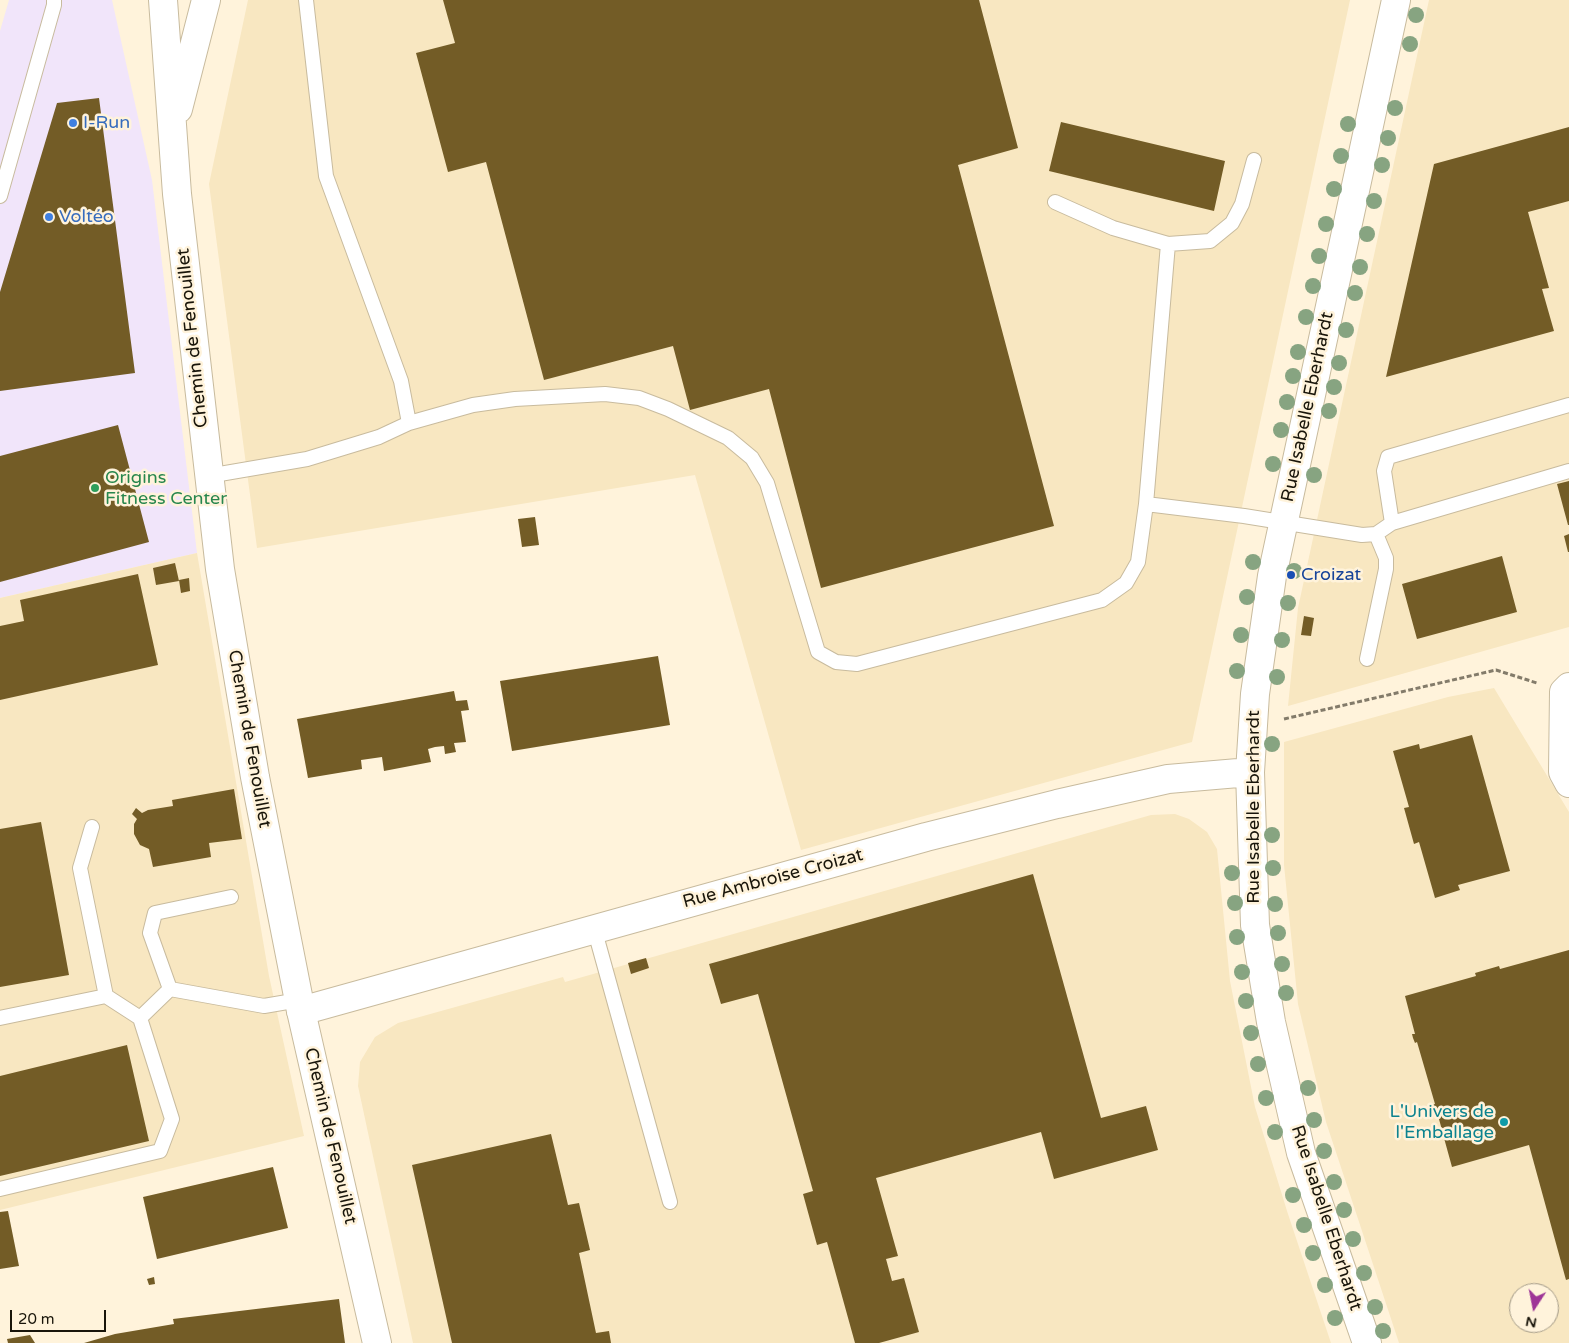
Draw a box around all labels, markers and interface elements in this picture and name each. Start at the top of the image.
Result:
place label: I-Run [83,112,130,134]
marker: I-Run [67,117,79,129]
place label: Voltéo [59,206,114,228]
marker: Voltéo [43,211,55,223]
street label: Chemin de Fenouillet [173,247,213,429]
street label: Rue Isabelle Eberhardt [1277,310,1339,504]
place label: Origins Fitness Center [105,467,227,509]
marker: Origins Fitness Center [89,482,101,494]
place label: Croizat [1301,564,1361,586]
marker: Croizat [1285,569,1297,581]
street label: Chemin de Fenouillet [223,648,275,830]
street label: Rue Isabelle Eberhardt [1243,710,1265,904]
street label: Rue Ambroise Croizat [681,845,865,913]
street label: Chemin de Fenouillet [299,1046,361,1226]
place label: L'Univers de l'Emballage [1390,1101,1494,1144]
marker: L'Univers de l'Emballage [1498,1116,1510,1128]
street label: Rue Isabelle Eberhardt [1286,1123,1366,1313]
north arrow [1509,1283,1559,1333]
scale bar [12,1300,109,1332]
text: 20 m [18,1310,55,1328]
text: N [1524,1313,1538,1332]

